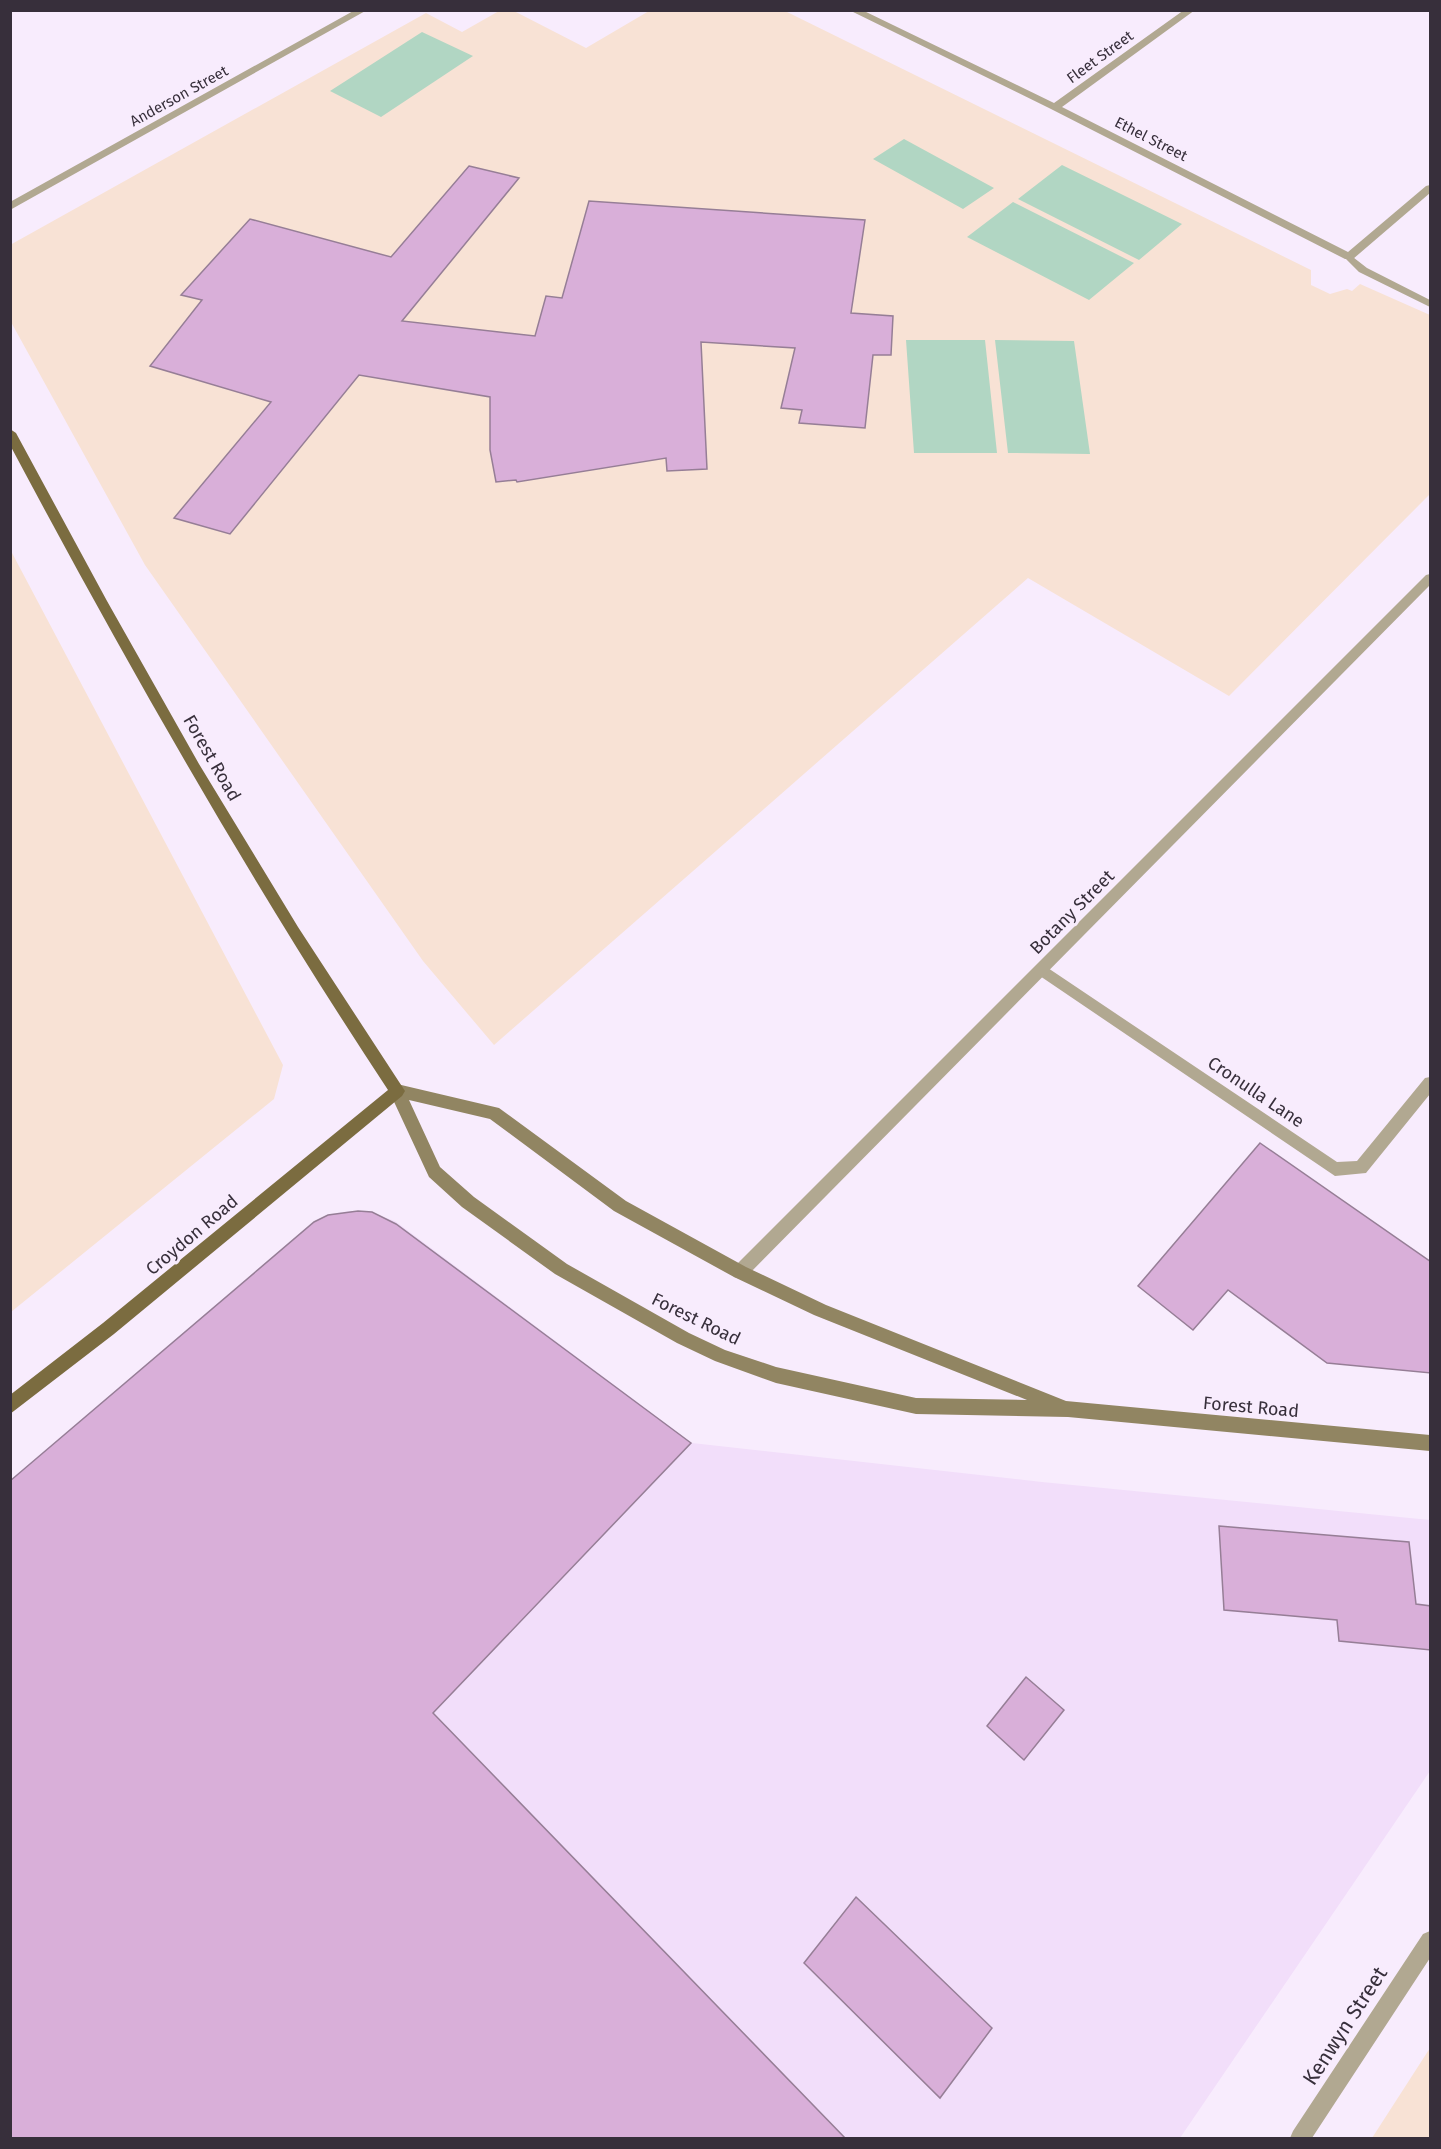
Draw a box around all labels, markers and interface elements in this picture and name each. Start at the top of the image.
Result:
street label: Fleet Street [1063,26,1137,87]
street label: Anderson Street [127,61,232,130]
street label: Ethel Street [1112,113,1191,165]
street label: Forest Road [178,711,246,805]
street label: Botany Street [1025,865,1119,959]
street label: Cronulla Lane [1204,1052,1308,1132]
street label: Croydon Road [141,1190,243,1280]
street label: Forest Road [648,1288,744,1350]
street label: Forest Road [1202,1392,1300,1422]
street label: Kenwyn Street [1297,1962,1393,2090]

